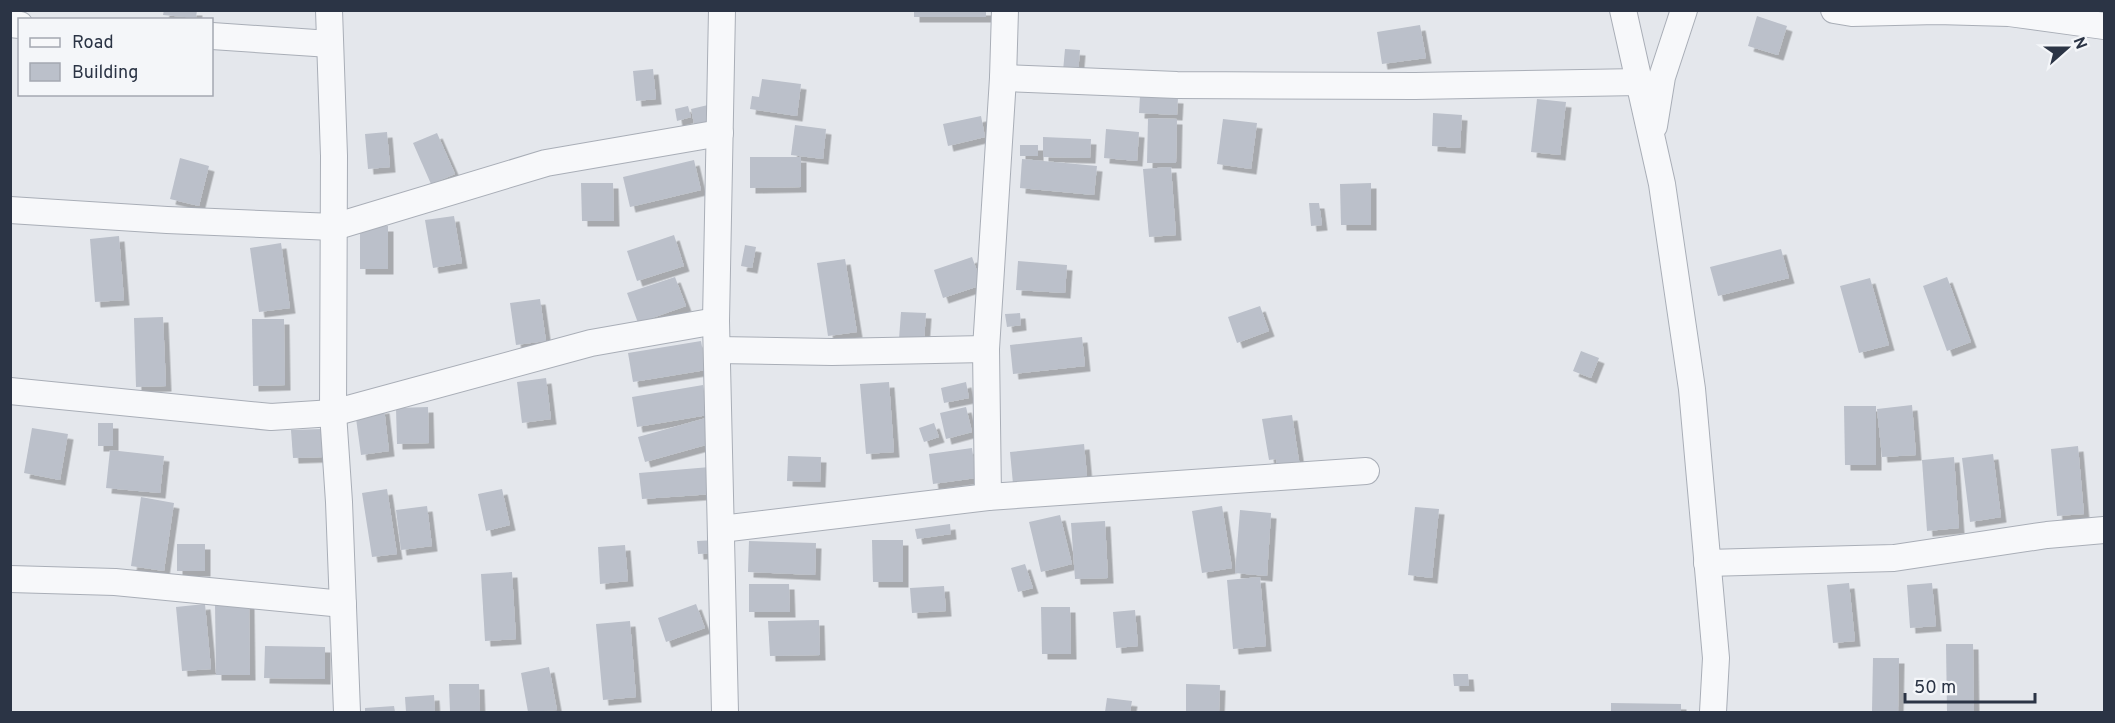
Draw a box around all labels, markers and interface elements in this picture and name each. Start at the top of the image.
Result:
legend [18,18,213,96]
north arrow [2037,18,2097,78]
text: Road [72,32,114,55]
text: N [2068,34,2091,52]
text: Building [72,62,138,85]
scale bar [1905,666,2036,704]
text: 50 m [1914,677,1956,700]

